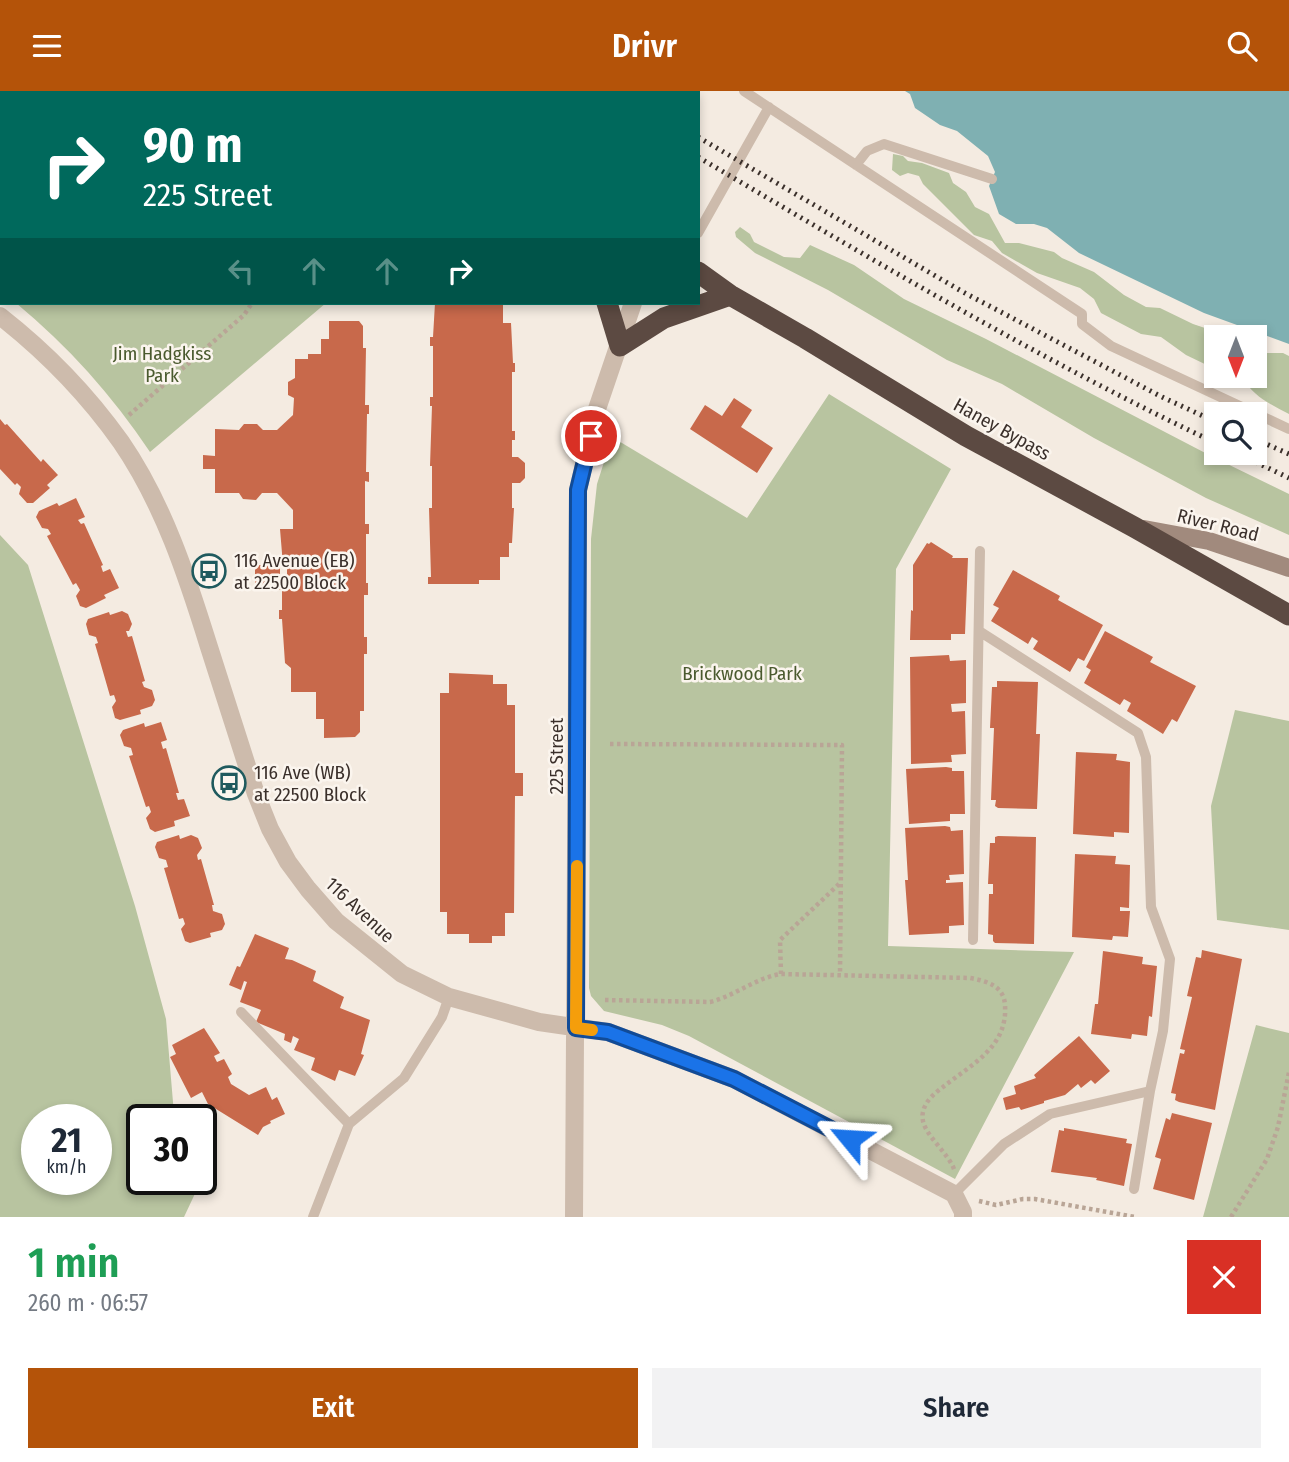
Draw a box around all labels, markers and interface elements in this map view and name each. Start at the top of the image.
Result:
icon: menu [28,27,66,65]
text: Drivr [612,27,677,65]
icon: search [1223,27,1261,65]
text: 90 m [143,116,243,175]
icon: right [28,119,119,210]
text: 225 Street [143,176,272,214]
icon: left [222,252,260,290]
icon: ahead [295,252,333,290]
icon: ahead [368,252,406,290]
icon: right [441,252,479,290]
north arrow [1204,325,1267,389]
map controls [1204,325,1267,465]
park label: Jim Hadgkiss Park [113,342,211,387]
street label: Haney Bypass [950,393,1054,465]
button: search [1204,402,1267,465]
pin [561,406,621,466]
icon: arrive [572,417,610,455]
street label: River Road [1175,504,1261,546]
place label: 116 Avenue (EB) at 22500 Block [234,549,355,594]
bus stop icon: 116 Avenue (EB) at 22500 Block [190,552,228,590]
park label: Brickwood Park [682,662,802,685]
street label: 225 Street [545,717,568,794]
place label: 116 Ave (WB) at 22500 Block [254,761,366,806]
bus stop icon: 116 Ave (WB) at 22500 Block [210,764,248,802]
street label: 116 Avenue [321,872,399,948]
position arrow [813,1102,887,1176]
speed limit sign: 30 [126,1104,217,1195]
text: 21 [51,1119,82,1161]
text: km/h [46,1156,87,1178]
text: 1 min [28,1238,119,1288]
button: close [1187,1240,1261,1314]
text: 260 m · 06:57 [28,1289,148,1317]
button: Exit [28,1368,638,1448]
button: Share [652,1368,1261,1448]

